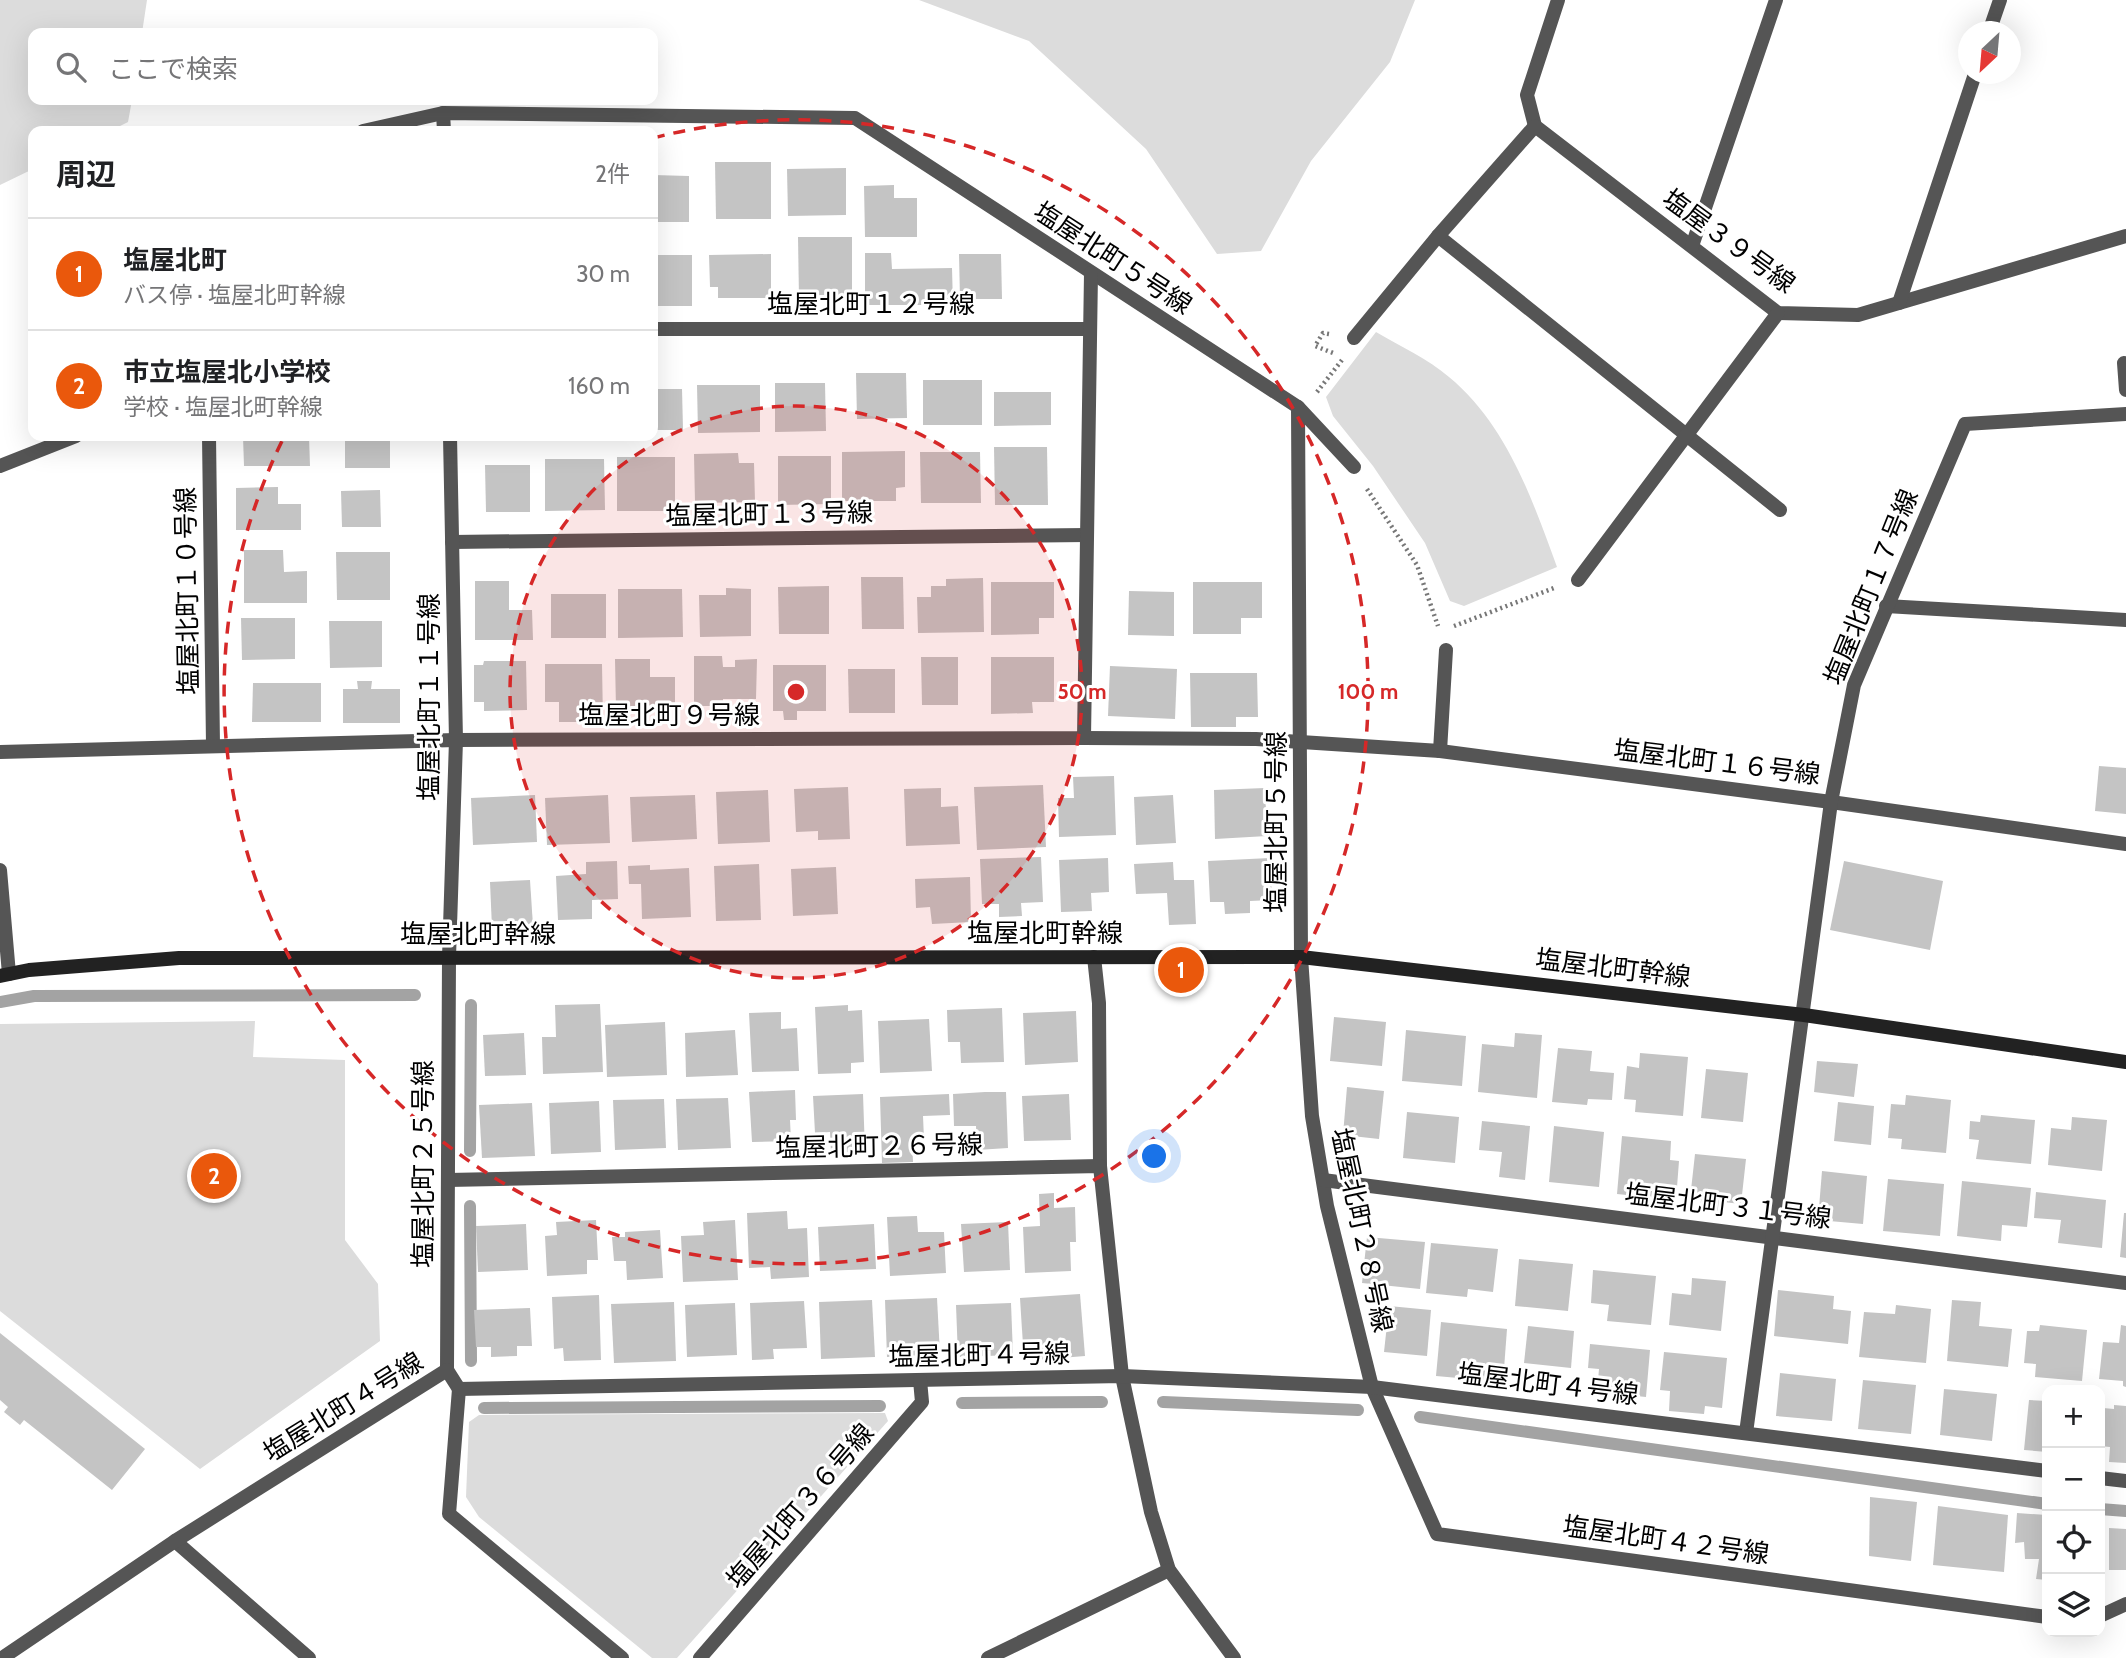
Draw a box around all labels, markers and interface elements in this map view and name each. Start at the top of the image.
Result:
north arrow [1958,21,2021,84]
search box [28,28,658,105]
icon: search [52,48,90,86]
text: ここで検索 [108,53,238,85]
text: 周辺 [56,156,116,193]
text: 2件 [595,160,630,188]
street label: 塩屋３９号線 [1656,182,1802,300]
street label: 塩屋北町５号線 [1028,195,1198,321]
text: 塩屋北町 [123,244,227,276]
text: 1 [75,260,83,288]
text: 30 m [576,260,630,288]
text: バス停 · 塩屋北町幹線 [123,281,346,309]
street label: 塩屋北町１２号線 [767,288,975,320]
text: 市立塩屋北小学校 [123,356,331,388]
text: 2 [73,372,85,400]
text: 160 m [568,372,630,400]
text: 学校 · 塩屋北町幹線 [123,393,323,421]
street label: 塩屋北町１７号線 [1817,485,1925,689]
street label: 塩屋北町１０号線 [169,487,205,695]
street label: 塩屋北町１３号線 [665,496,873,532]
street label: 塩屋北町１１号線 [413,593,445,801]
text: 50 m [1057,679,1107,704]
text: 100 m [1338,679,1398,704]
centre of rings [784,680,808,704]
street label: 塩屋北町９号線 [578,699,760,731]
street label: 塩屋北町５号線 [1260,731,1292,913]
street label: 塩屋北町１６号線 [1612,733,1822,791]
street label: 塩屋北町幹線 [967,917,1123,949]
street label: 塩屋北町幹線 [400,918,556,950]
street label: 塩屋北町幹線 [1534,943,1692,993]
pin: 1 [1158,944,1204,996]
street label: 塩屋北町２５号線 [407,1060,439,1268]
street label: 塩屋北町２８号線 [1325,1125,1399,1335]
street label: 塩屋北町２６号線 [775,1128,983,1164]
your location [1137,1139,1171,1173]
pin: 2 [191,1150,237,1202]
street label: 塩屋北町３１号線 [1623,1177,1833,1235]
street label: 塩屋北町４号線 [888,1337,1070,1373]
street label: 塩屋北町４号線 [257,1345,429,1469]
street label: 塩屋北町４号線 [1456,1357,1640,1411]
map controls [2042,1385,2105,1637]
button: + [2042,1385,2105,1448]
street label: 塩屋北町３６号線 [720,1417,880,1595]
button: − [2042,1448,2105,1511]
street label: 塩屋北町４２号線 [1561,1510,1771,1570]
button: locate [2042,1511,2105,1574]
button: layers [2042,1574,2105,1637]

